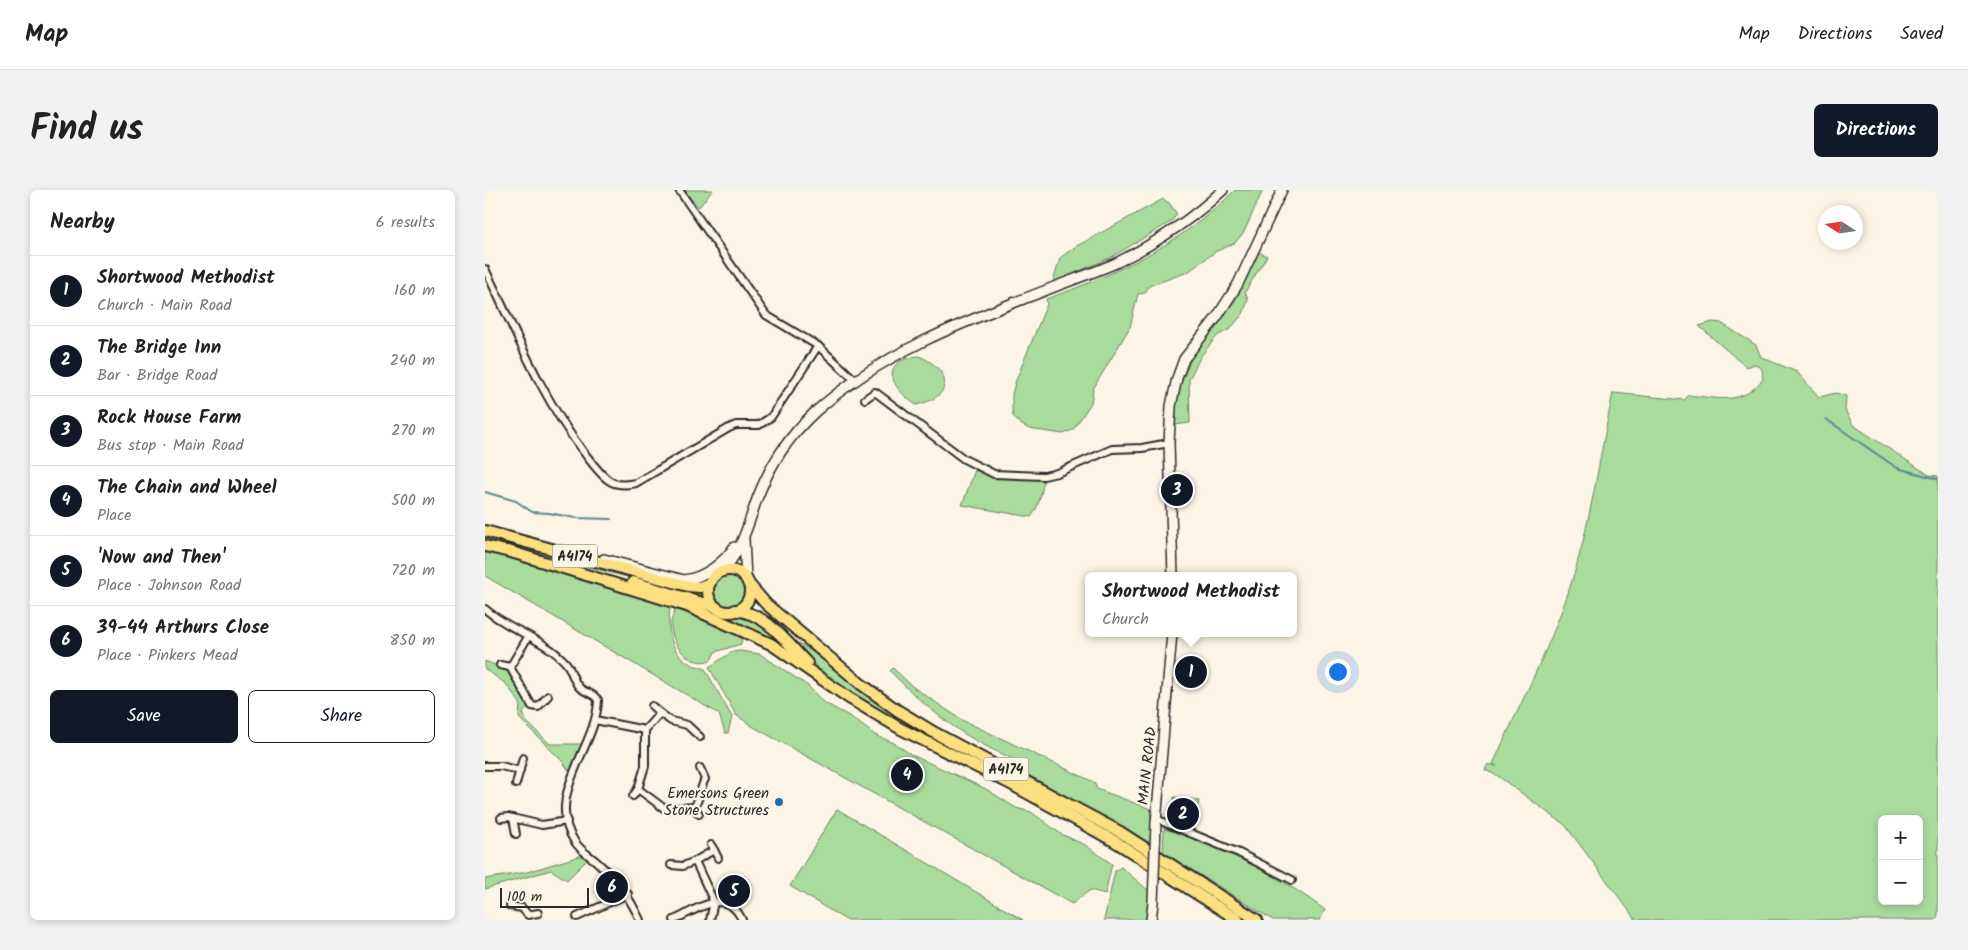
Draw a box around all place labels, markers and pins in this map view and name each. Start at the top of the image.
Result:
pin: 3 [1161,471,1193,509]
pin: 1 [1175,653,1207,691]
pin: 4 [891,756,923,794]
place label: Emersons Green Stone Structures [664,782,770,823]
pin: 2 [1167,795,1199,833]
marker: Emersons Green Stone Structures [773,796,785,808]
pin: 6 [596,868,628,906]
pin: 5 [718,872,750,910]

